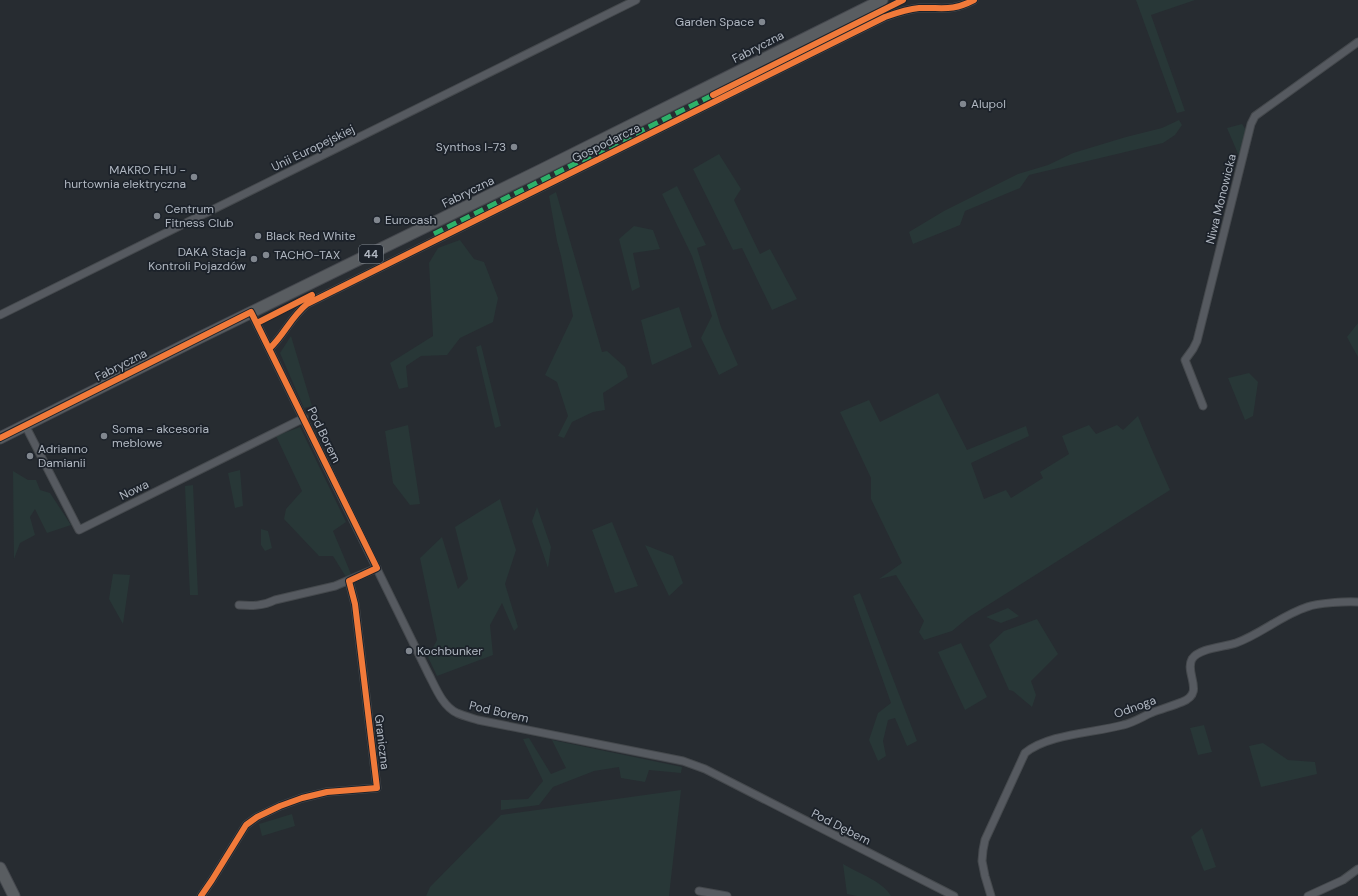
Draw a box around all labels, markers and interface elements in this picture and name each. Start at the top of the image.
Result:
place label: Garden Space [675,14,754,30]
marker: Garden Space [757,17,767,27]
street label: Fabryczna [729,27,787,67]
place label: Alupol [971,96,1006,112]
marker: Alupol [958,99,968,109]
street label: Gospodarcza [569,120,643,166]
street label: Unii Europejskiej [269,121,357,175]
place label: Synthos I-73 [436,139,506,155]
marker: Synthos I-73 [509,142,519,152]
street label: Niwa Monowicka [1202,152,1240,246]
place label: MAKRO FHU - hurtownia elektryczna [64,162,186,192]
marker: MAKRO FHU - hurtownia elektryczna [189,172,199,182]
street label: Fabryczna [439,172,497,212]
place label: Centrum Fitness Club [165,201,234,231]
marker: Centrum Fitness Club [152,211,162,221]
place label: Eurocash [385,212,436,228]
marker: Eurocash [372,215,382,225]
place label: Black Red White [266,228,356,244]
marker: Black Red White [253,231,263,241]
place label: DAKA Stacja Kontroli Pojazdów [148,244,246,274]
road number: 44 [359,245,383,263]
place label: TACHO-TAX [274,247,340,263]
marker: TACHO-TAX [261,250,271,260]
marker: DAKA Stacja Kontroli Pojazdów [249,254,259,264]
street label: Fabryczna [92,345,150,385]
street label: Pod Borem [304,404,344,466]
place label: Soma - akcesoria meblowe [112,421,209,451]
marker: Soma - akcesoria meblowe [99,431,109,441]
place label: Adrianno Damianii [38,441,88,471]
marker: Adrianno Damianii [25,451,35,461]
street label: Nowa [117,476,151,504]
place label: Kochbunker [417,643,483,659]
marker: Kochbunker [404,646,414,656]
street label: Odnoga [1112,692,1158,722]
street label: Pod Borem [468,697,530,727]
street label: Graniczna [371,713,393,771]
street label: Pod Dębem [809,805,873,849]

